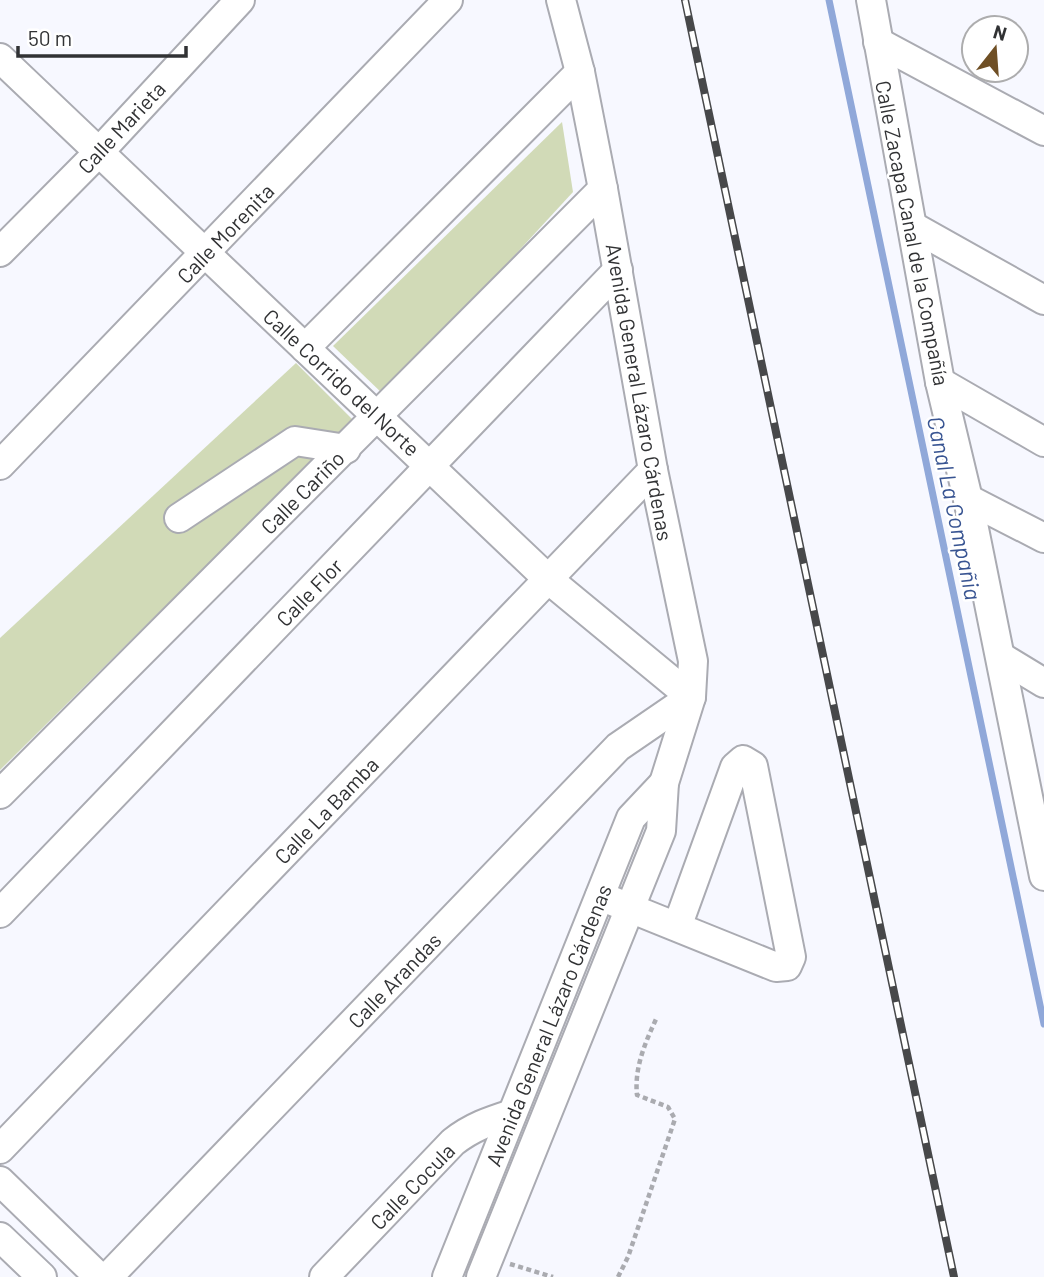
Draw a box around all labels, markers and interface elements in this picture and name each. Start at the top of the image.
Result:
scale bar [18,14,186,58]
north arrow [960,14,1030,84]
text: N [991,19,1010,45]
text: 50 m [28,25,72,50]
street label: Calle Marieta [72,76,170,178]
street label: Calle Zacapa Canal de la Compañía [871,78,955,388]
street label: Calle Morenita [171,178,279,288]
street label: Avenida General Lázaro Cárdenas [602,241,678,543]
street label: Calle Corrido del Norte [259,303,425,461]
water label: Canal La Compañia [922,414,988,602]
street label: Calle Cariño [255,445,349,539]
street label: Calle Flor [271,553,347,631]
street label: Calle La Bamba [269,751,383,869]
street label: Avenida General Lázaro Cárdenas [480,881,616,1169]
street label: Calle Arandas [342,927,446,1033]
street label: Calle Cocula [365,1138,459,1234]

